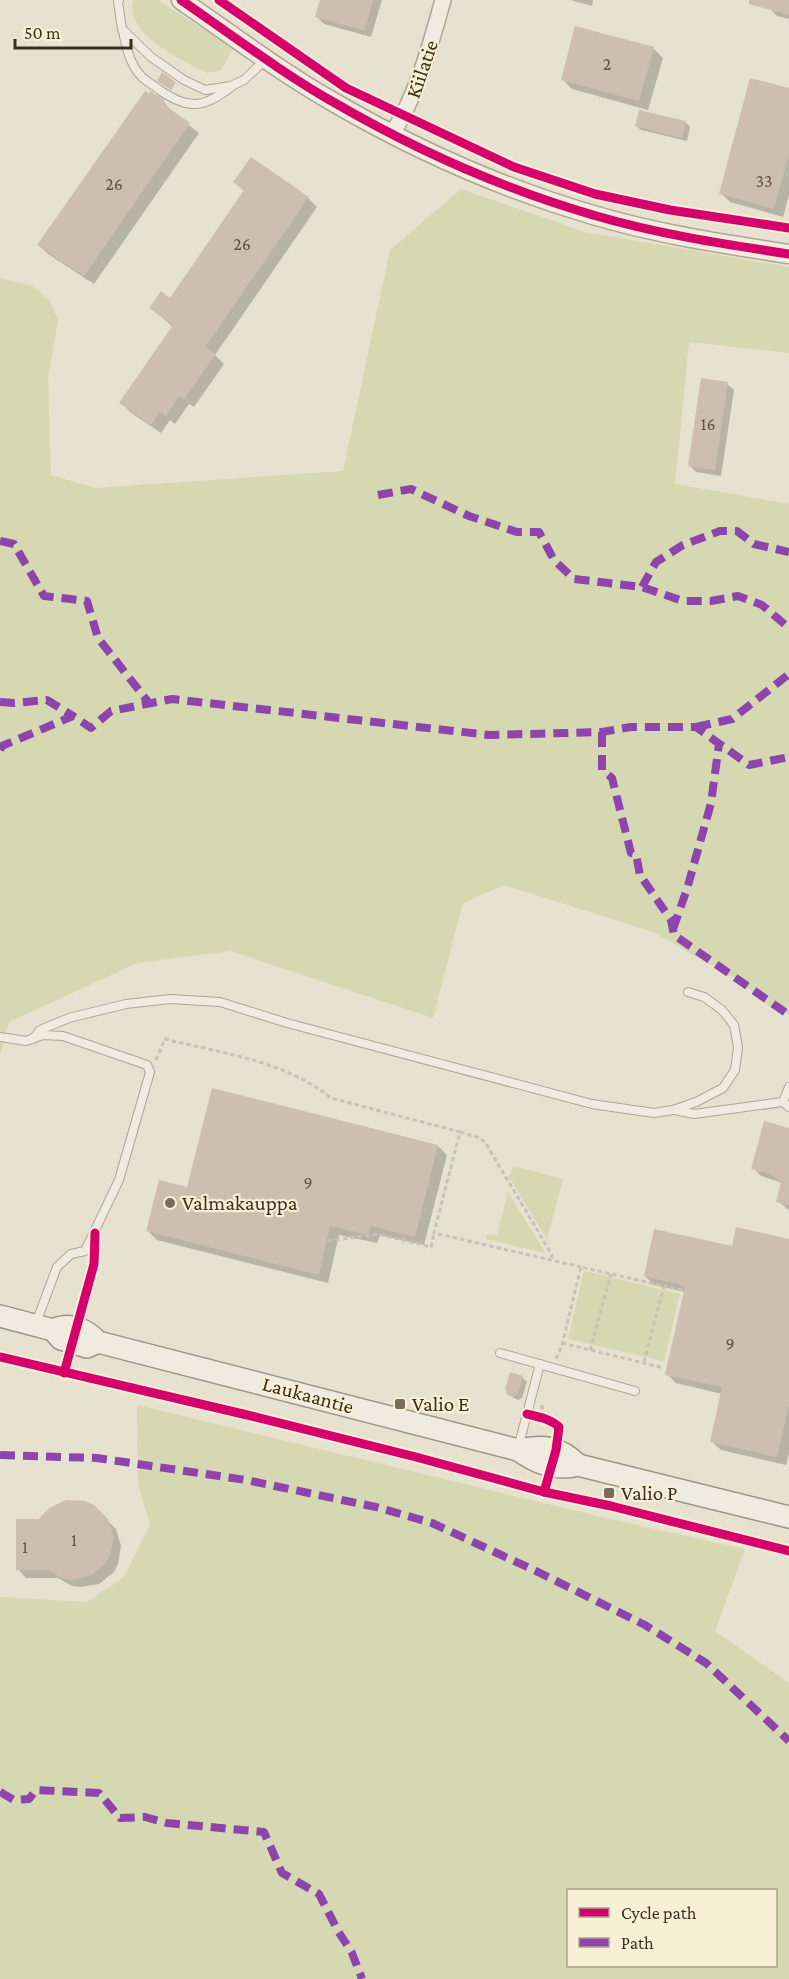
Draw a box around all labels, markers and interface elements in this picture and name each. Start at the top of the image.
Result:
scale bar [15,12,130,50]
text: 50 m [24,23,61,43]
street label: Kiilatie [401,37,443,101]
house number: 2 [603,54,611,74]
house number: 33 [756,171,773,191]
house number: 26 [105,174,123,194]
house number: 26 [233,234,251,254]
house number: 16 [700,414,716,434]
house number: 9 [303,1173,313,1193]
place label: Valmakauppa [182,1191,298,1215]
marker: Valmakauppa [163,1196,177,1210]
house number: 9 [725,1334,735,1354]
street label: Laukaantie [260,1371,356,1419]
place label: Valio E [412,1392,470,1416]
marker: Valio E [393,1397,407,1411]
place label: Valio P [621,1481,678,1505]
marker: Valio P [602,1486,616,1500]
house number: 1 [71,1530,77,1550]
house number: 1 [22,1537,28,1557]
legend [567,1889,777,1967]
text: Cycle path [621,1903,697,1923]
text: Path [621,1933,654,1953]

